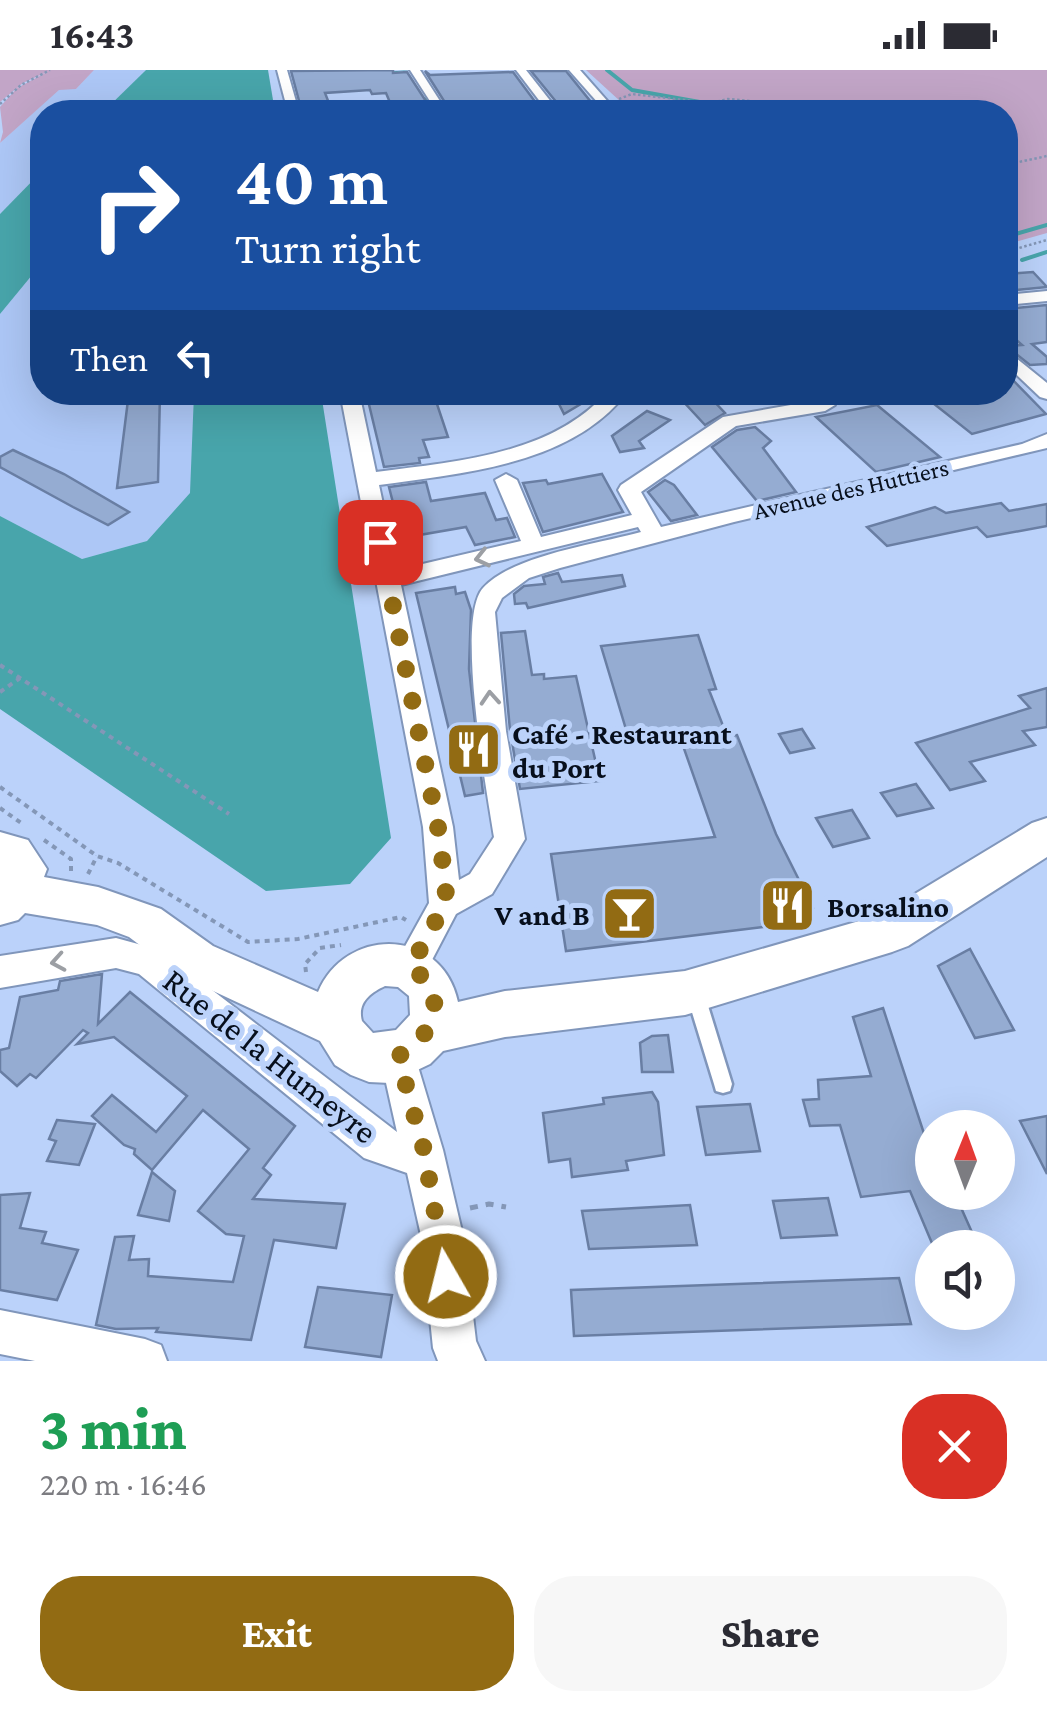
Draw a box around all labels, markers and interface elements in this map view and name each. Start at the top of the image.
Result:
text: 16:43 [50,14,134,56]
icon: right [70,140,200,270]
text: 40 m [235,141,388,219]
text: Turn right [235,223,420,273]
icon: left [168,330,223,385]
text: Then [70,337,148,379]
street label: Avenue des Huttiers [751,453,951,525]
pin [338,500,423,585]
icon: arrive [353,515,408,570]
one-way arrow [474,546,491,567]
one-way arrow [479,690,501,706]
place label: Café - Restaurant du Port [512,717,732,784]
restaurant icon: Café - Restaurant du Port [443,720,503,780]
restaurant icon: Borsalino [758,876,818,936]
bar icon: V and B [599,884,659,944]
place label: Borsalino [827,890,949,923]
place label: V and B [494,898,590,931]
one-way arrow [50,951,66,972]
street label: Rue de la Humeyre [156,961,384,1151]
north arrow [915,1110,1015,1210]
map controls [915,1110,1015,1330]
position arrow [394,1224,498,1328]
button: sound [915,1230,1015,1330]
button: close [902,1394,1007,1499]
text: 3 min [40,1395,186,1462]
text: 220 m · 16:46 [40,1466,207,1502]
button: Exit [40,1576,514,1691]
button: Share [534,1576,1007,1691]

